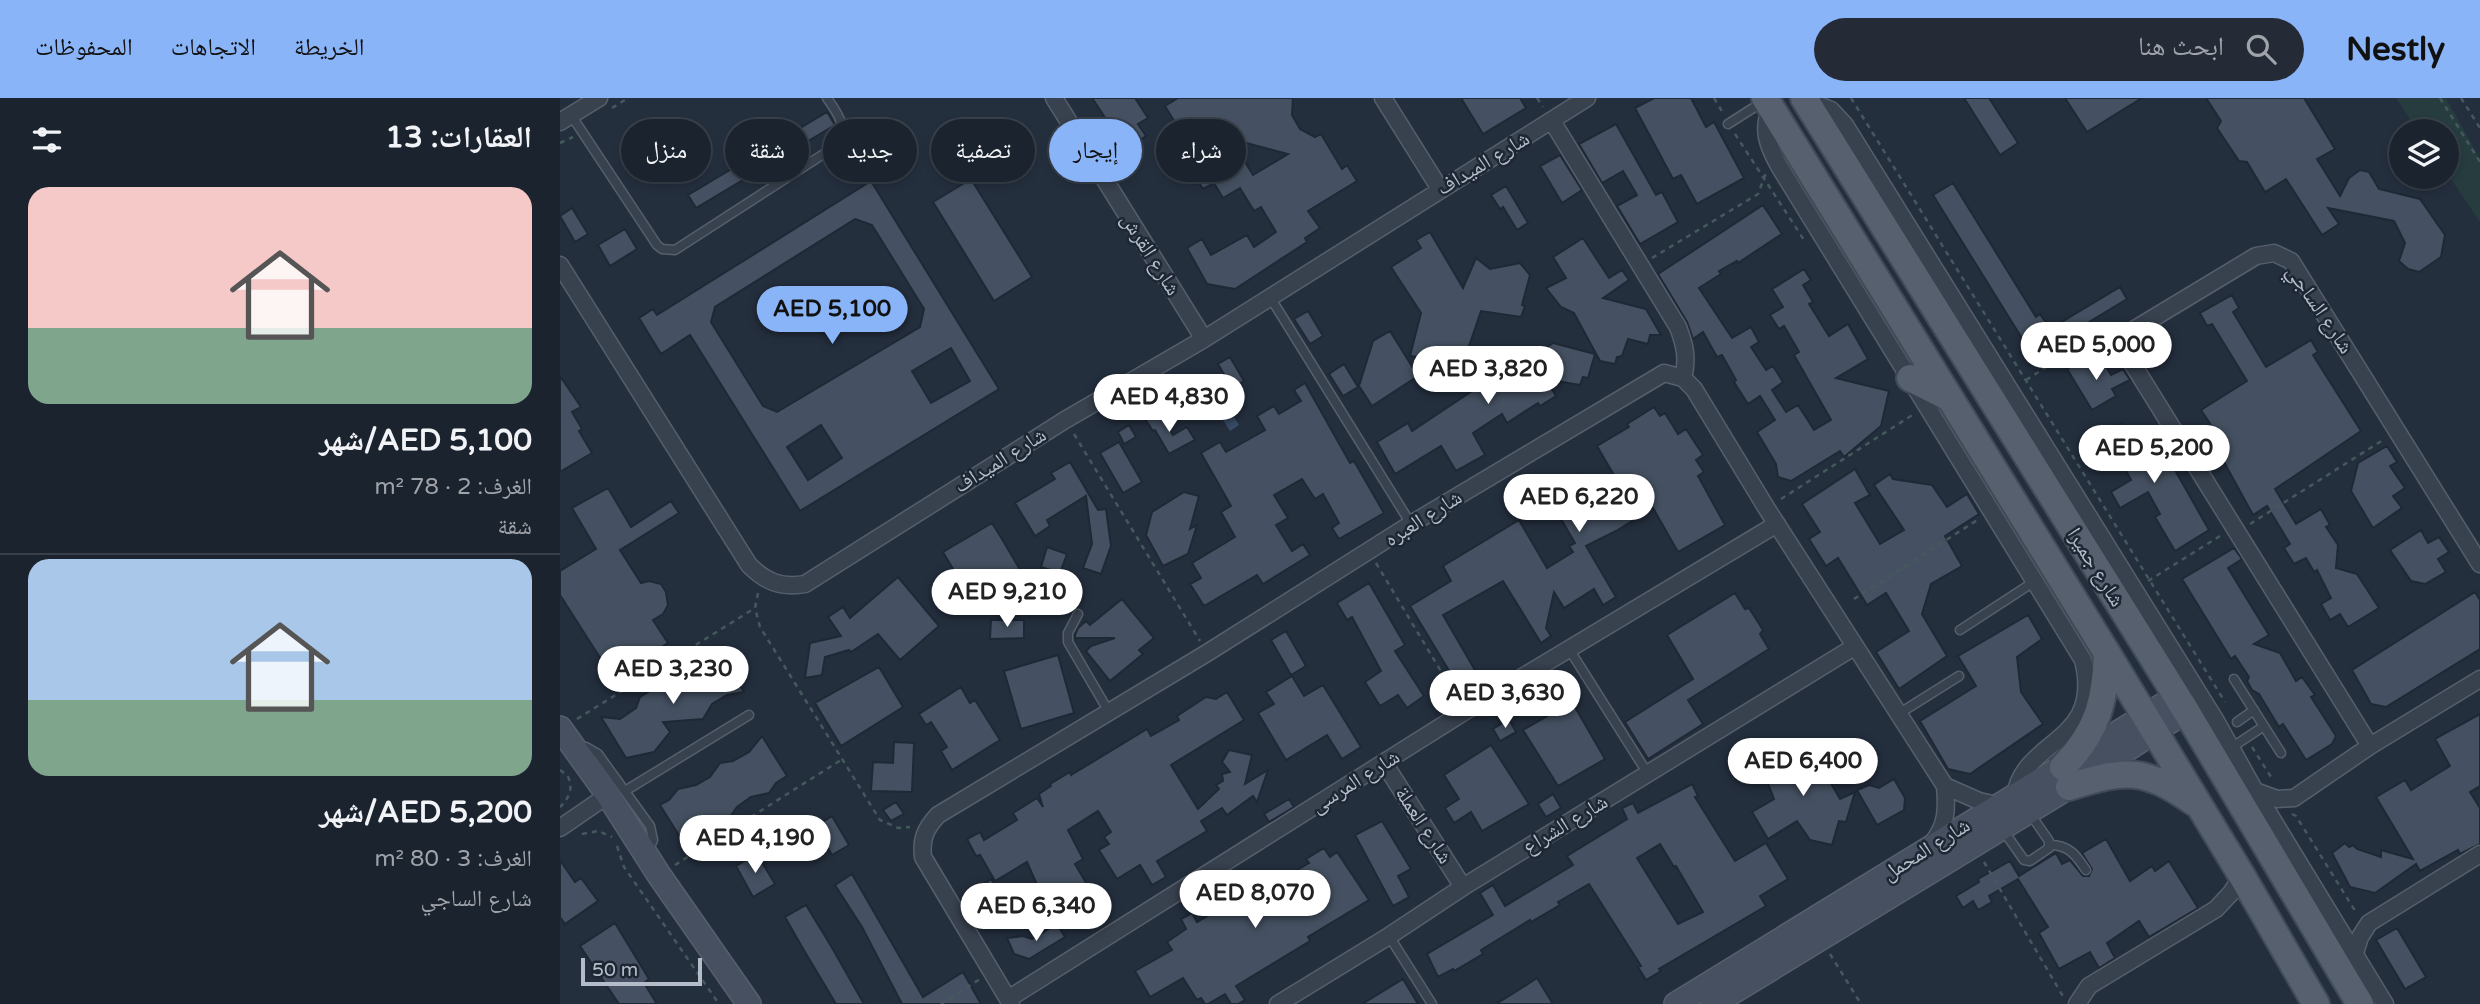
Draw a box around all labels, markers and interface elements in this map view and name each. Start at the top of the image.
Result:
search box [1814,18,2304,81]
icon: search [2242,30,2280,68]
text: Nestly [2346,30,2445,69]
text: ابحث هنا [2138,31,2224,62]
text: المحفوظات [35,33,133,62]
text: الاتجاهات [171,33,256,62]
text: الخريطة [294,33,365,62]
text: العقارات: 13 [385,119,532,156]
chip: منزل [621,119,711,182]
chip: شقة [725,119,809,182]
chip: جديد [823,119,917,182]
chip: تصفية [931,119,1035,182]
chip: إيجار [1049,119,1142,182]
chip: شراء [1156,119,1246,182]
map controls [2389,119,2459,189]
button: layers [2389,119,2459,189]
icon: filters [28,121,66,159]
street label: شارع الميداف [1432,126,1534,201]
street label: شارع القرش [1115,208,1186,300]
icon: home [217,232,343,358]
street label: شارع الساجي [2278,260,2358,360]
pin: AED 5,100 [752,286,912,346]
text: AED 5,100 [773,295,891,323]
pin: AED 5,000 [2016,322,2176,382]
text: AED 5,000 [2037,331,2155,359]
pin: AED 3,820 [1408,346,1568,406]
text: AED 3,820 [1429,355,1547,383]
pin: AED 4,830 [1089,374,1249,434]
text: AED 4,830 [1110,383,1228,411]
text: AED 5,100/شهر [319,422,532,459]
street label: شارع الميداف [950,422,1051,499]
pin: AED 5,200 [2074,426,2234,485]
text: AED 5,200 [2095,434,2213,462]
text: الغرف: 2 · 78 m² [374,473,532,501]
pin: AED 6,220 [1499,474,1659,534]
text: AED 6,220 [1520,483,1638,511]
street label: شارع العبره [1380,485,1467,552]
text: شقة [498,513,532,541]
street label: شارع جميرا [2062,523,2130,611]
pin: AED 9,210 [927,570,1087,629]
text: AED 9,210 [948,578,1066,606]
icon: home [217,604,343,730]
pin: AED 3,230 [593,646,753,706]
text: AED 3,230 [614,655,732,683]
pin: AED 3,630 [1425,670,1585,730]
text: AED 3,630 [1446,679,1564,707]
pin: AED 6,400 [1723,738,1883,798]
street label: شارع المرسى [1306,744,1404,819]
text: AED 6,400 [1744,747,1862,775]
street label: شارع العملة [1389,782,1458,868]
street label: شارع الشراع [1518,789,1612,860]
text: AED 5,200/شهر [319,794,532,831]
street label: شارع المحمل [1878,813,1975,886]
pin: AED 4,190 [675,816,835,875]
text: AED 4,190 [696,824,814,852]
text: الغرف: 3 · 80 m² [374,845,532,873]
pin: AED 8,070 [1175,870,1335,930]
text: AED 8,070 [1196,879,1314,907]
pin: AED 6,340 [956,884,1116,943]
text: شارع الساجي [420,885,532,913]
text: AED 6,340 [977,892,1095,920]
scale bar [581,955,702,987]
text: 50 m [592,959,638,981]

